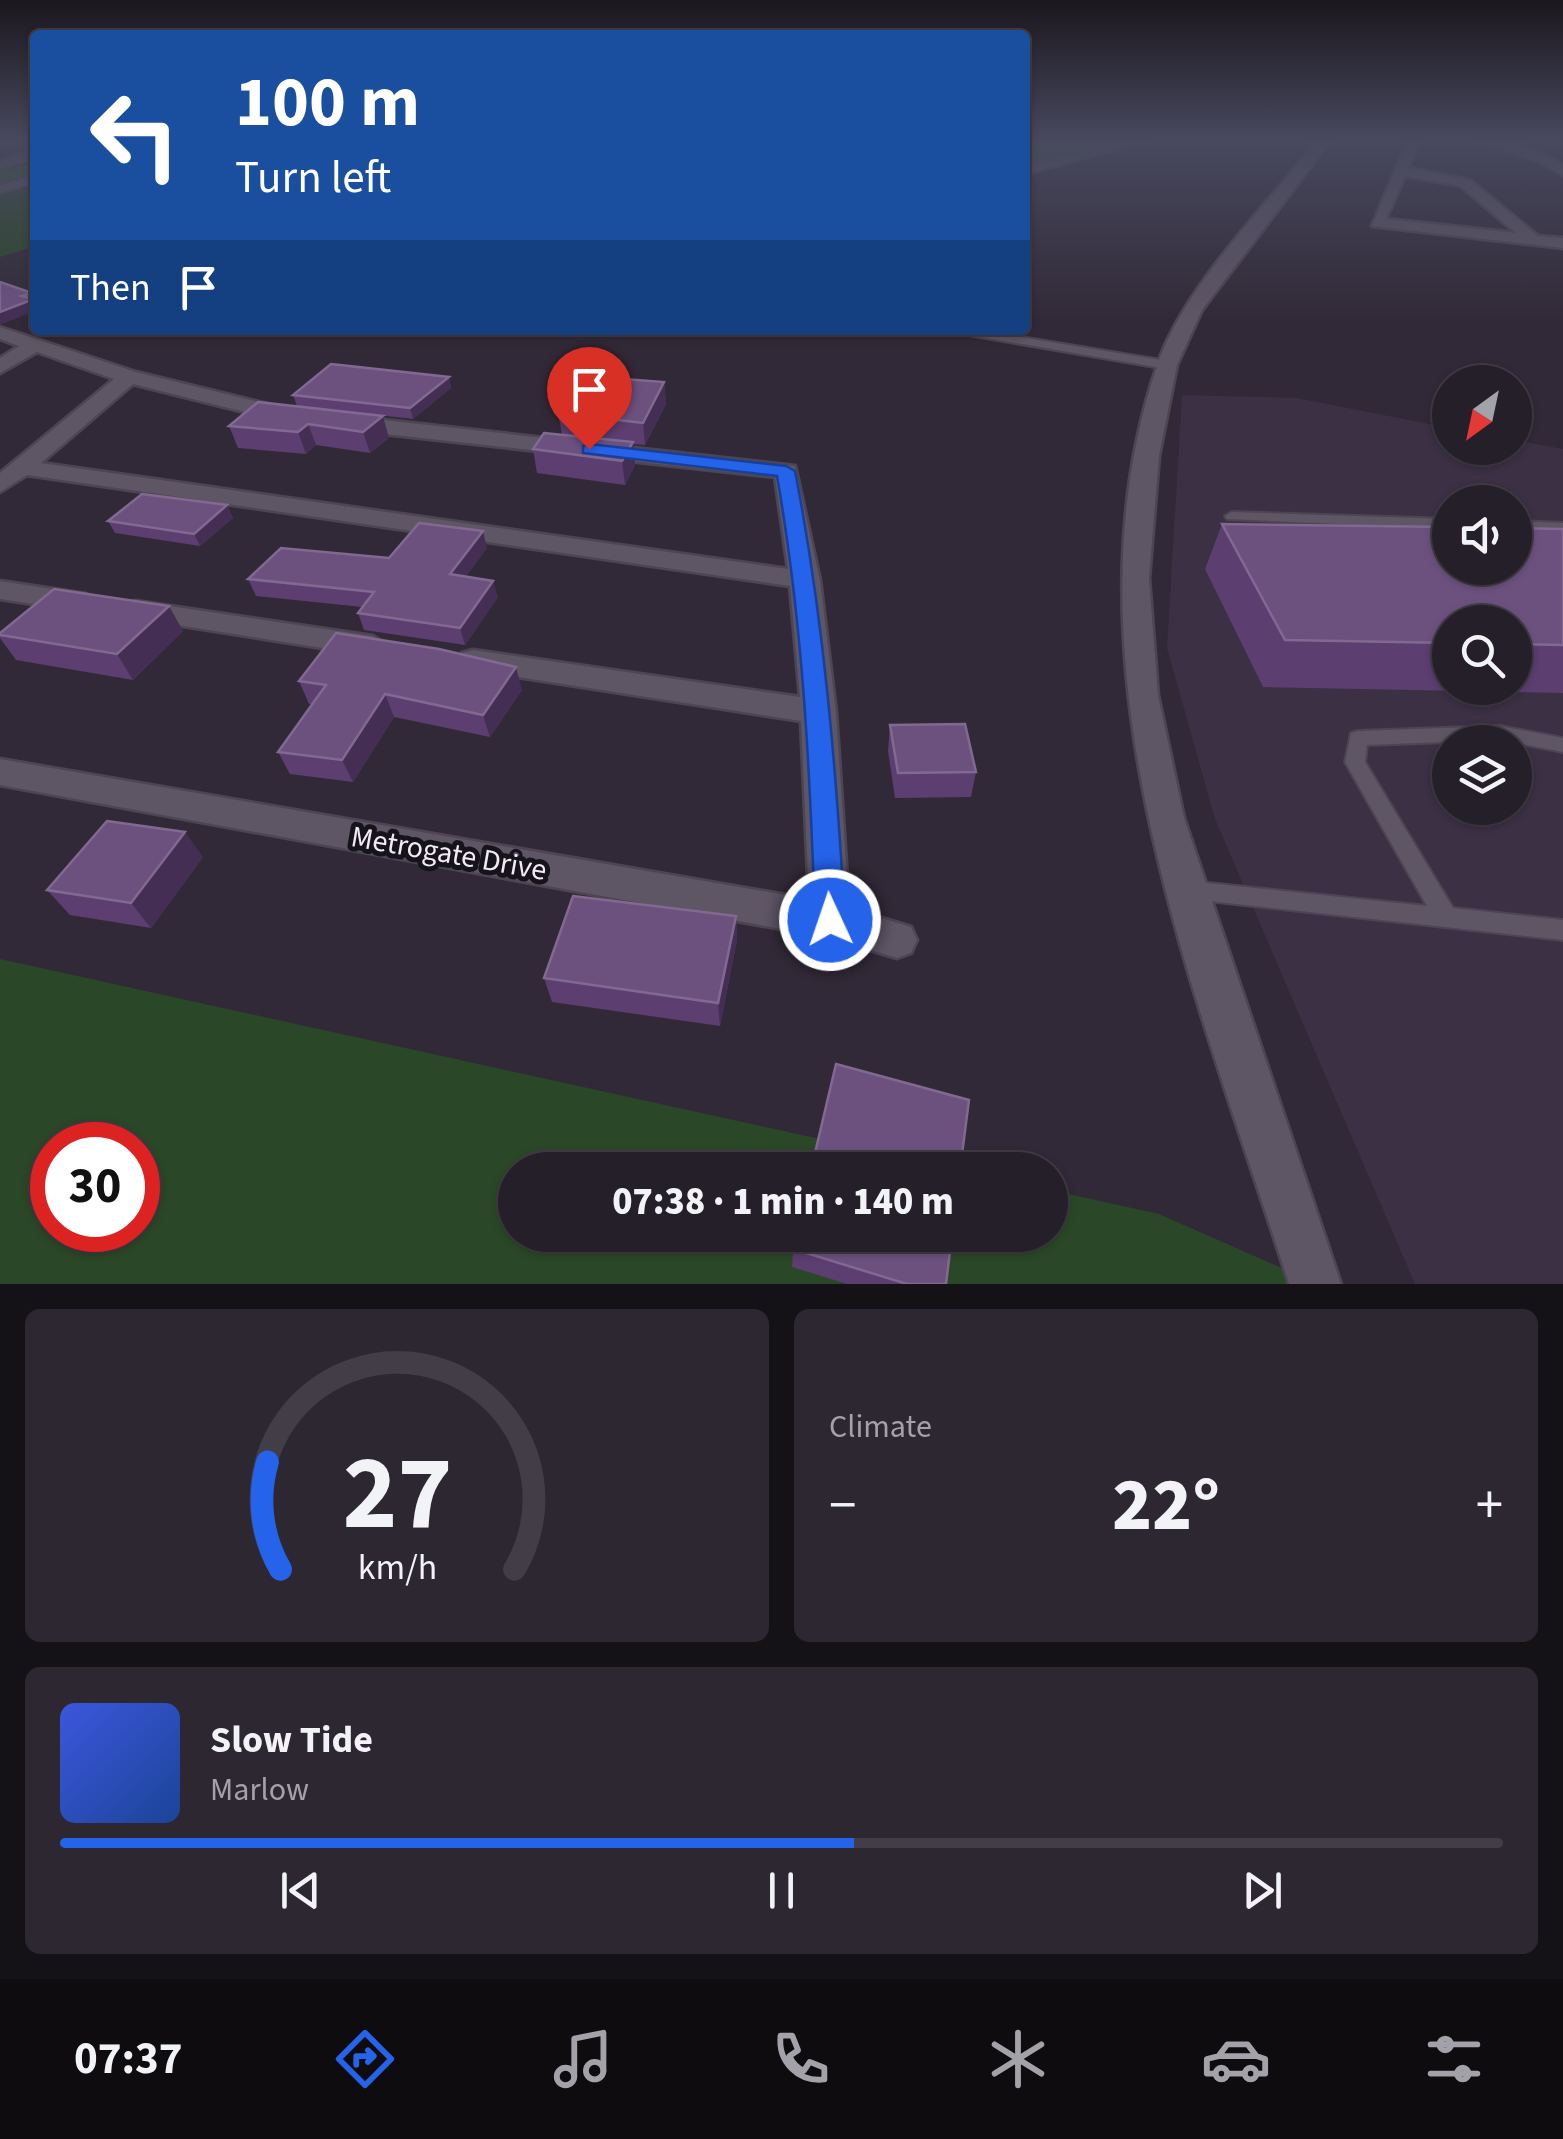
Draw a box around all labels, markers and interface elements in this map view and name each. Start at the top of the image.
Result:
text: 100 m [235,53,420,153]
icon: left [70,70,200,200]
text: Turn left [235,146,391,210]
icon: arrive [171,260,226,315]
text: Then [70,261,151,315]
pin [547,347,632,450]
icon: arrive [562,362,617,417]
north arrow [1432,365,1532,465]
map controls [1432,365,1532,825]
button: sound [1432,485,1532,585]
button: search [1432,605,1532,705]
button: layers [1432,725,1532,825]
street label: Metrogate Drive [348,815,550,892]
position arrow [778,868,882,972]
speed limit sign: 30 [30,1122,160,1252]
text: 07:38 · 1 min · 140 m [612,1175,954,1229]
text: Climate [829,1404,932,1450]
text: 27 [342,1421,452,1569]
text: 22° [1112,1452,1220,1559]
text: − [829,1467,856,1545]
text: + [1476,1467,1503,1545]
text: km/h [357,1542,437,1593]
text: Slow Tide [210,1713,373,1767]
text: Marlow [210,1767,309,1813]
icon: previous [273,1863,328,1918]
icon: pause [754,1863,809,1918]
icon: next [1235,1863,1290,1918]
icon: directions [330,2024,400,2094]
icon: music [548,2024,618,2094]
icon: phone [766,2024,836,2094]
icon: climate [983,2024,1053,2094]
icon: car [1201,2024,1271,2094]
icon: filters [1419,2024,1489,2094]
text: 07:37 [74,2027,182,2091]

